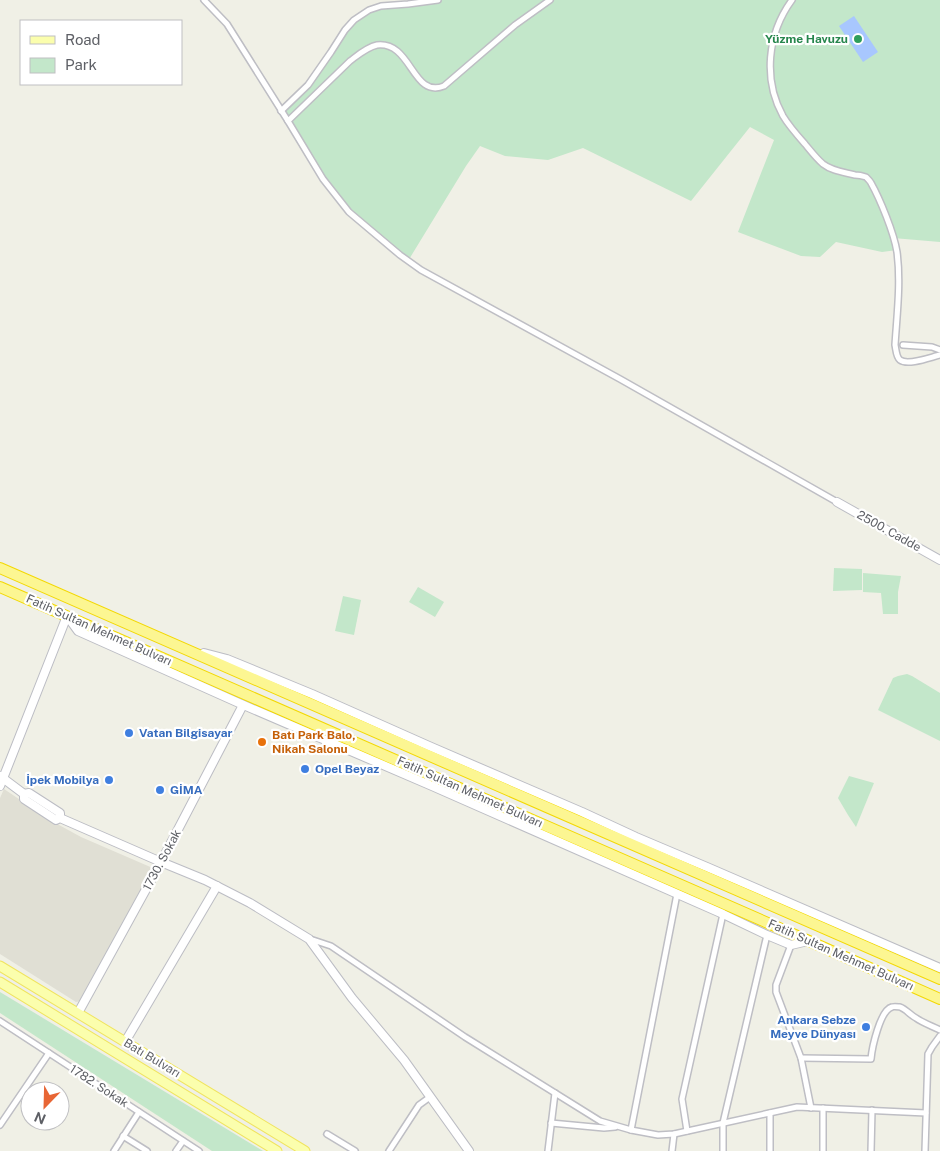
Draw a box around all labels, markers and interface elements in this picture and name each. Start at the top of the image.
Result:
legend [20,20,182,85]
text: Road [65,31,101,48]
place label: Yüzme Havuzu [765,32,848,46]
marker: Yüzme Havuzu [852,33,864,45]
text: Park [65,56,97,73]
street label: 2500. Cadde [855,508,924,554]
street label: Fatih Sultan Mehmet Bulvarı [24,592,174,668]
place label: Vatan Bilgisayar [139,726,233,740]
marker: Vatan Bilgisayar [123,727,135,739]
place label: Batı Park Balo, Nikah Salonu [272,728,356,756]
marker: Batı Park Balo, Nikah Salonu [256,736,268,748]
street label: Fatih Sultan Mehmet Bulvarı [395,754,545,830]
place label: Opel Beyaz [315,762,379,776]
marker: Opel Beyaz [299,763,311,775]
place label: İpek Mobilya [26,773,99,787]
marker: İpek Mobilya [103,774,115,786]
place label: GİMA [170,783,203,797]
marker: GİMA [154,784,166,796]
street label: 1730. Sokak [140,827,184,893]
street label: Fatih Sultan Mehmet Bulvarı [766,917,916,993]
place label: Ankara Sebze Meyve Dünyası [770,1013,856,1041]
marker: Ankara Sebze Meyve Dünyası [860,1021,872,1033]
street label: Batı Bulvarı [121,1036,183,1080]
street label: 1782. Sokak [67,1062,131,1110]
north arrow [20,1081,70,1131]
text: N [32,1108,48,1127]

